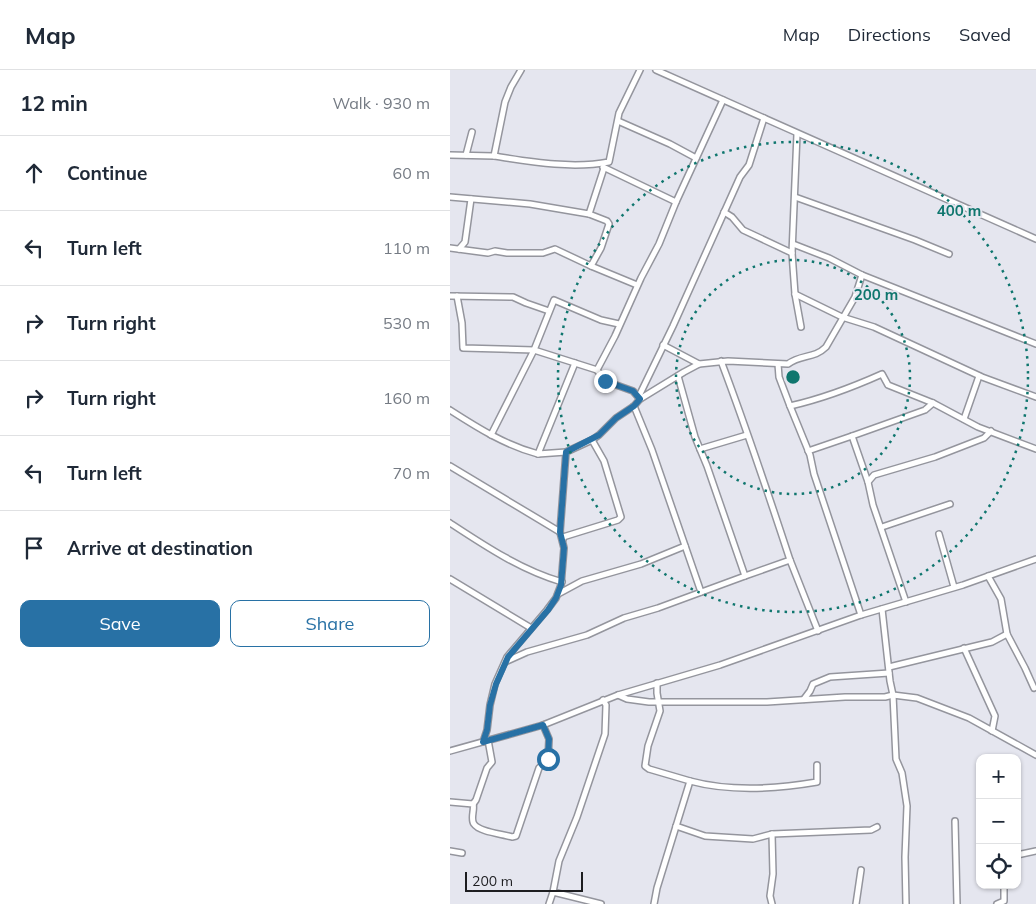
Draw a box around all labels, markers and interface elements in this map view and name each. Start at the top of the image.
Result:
text: Map [25,20,76,50]
text: Map [783,23,820,46]
text: Directions [848,23,931,46]
text: Saved [959,23,1011,46]
text: 12 min [20,90,88,116]
text: Walk · 930 m [332,93,430,113]
icon: ahead [20,159,48,187]
text: Continue [67,161,147,185]
text: 60 m [393,163,430,183]
text: 400 m [937,201,981,220]
icon: left [20,234,48,262]
text: Turn left [67,236,142,260]
text: 110 m [383,238,430,258]
text: 200 m [854,285,898,304]
icon: right [20,309,48,337]
text: Turn right [67,311,156,335]
text: 530 m [383,313,430,333]
centre of rings [784,368,802,386]
route end [594,370,617,393]
icon: right [20,384,48,412]
text: Turn right [67,386,156,410]
text: 160 m [383,388,430,408]
icon: left [20,459,48,487]
text: Turn left [67,461,142,485]
text: 70 m [393,463,430,483]
icon: arrive [20,534,48,562]
text: Arrive at destination [67,536,253,560]
button: Save [20,600,220,647]
button: Share [230,600,430,647]
route start [537,748,560,771]
map controls [976,754,1021,889]
button: + [976,754,1021,799]
button: − [976,799,1021,844]
button: locate [976,844,1021,889]
scale bar [465,869,582,892]
text: 200 m [472,872,513,890]

